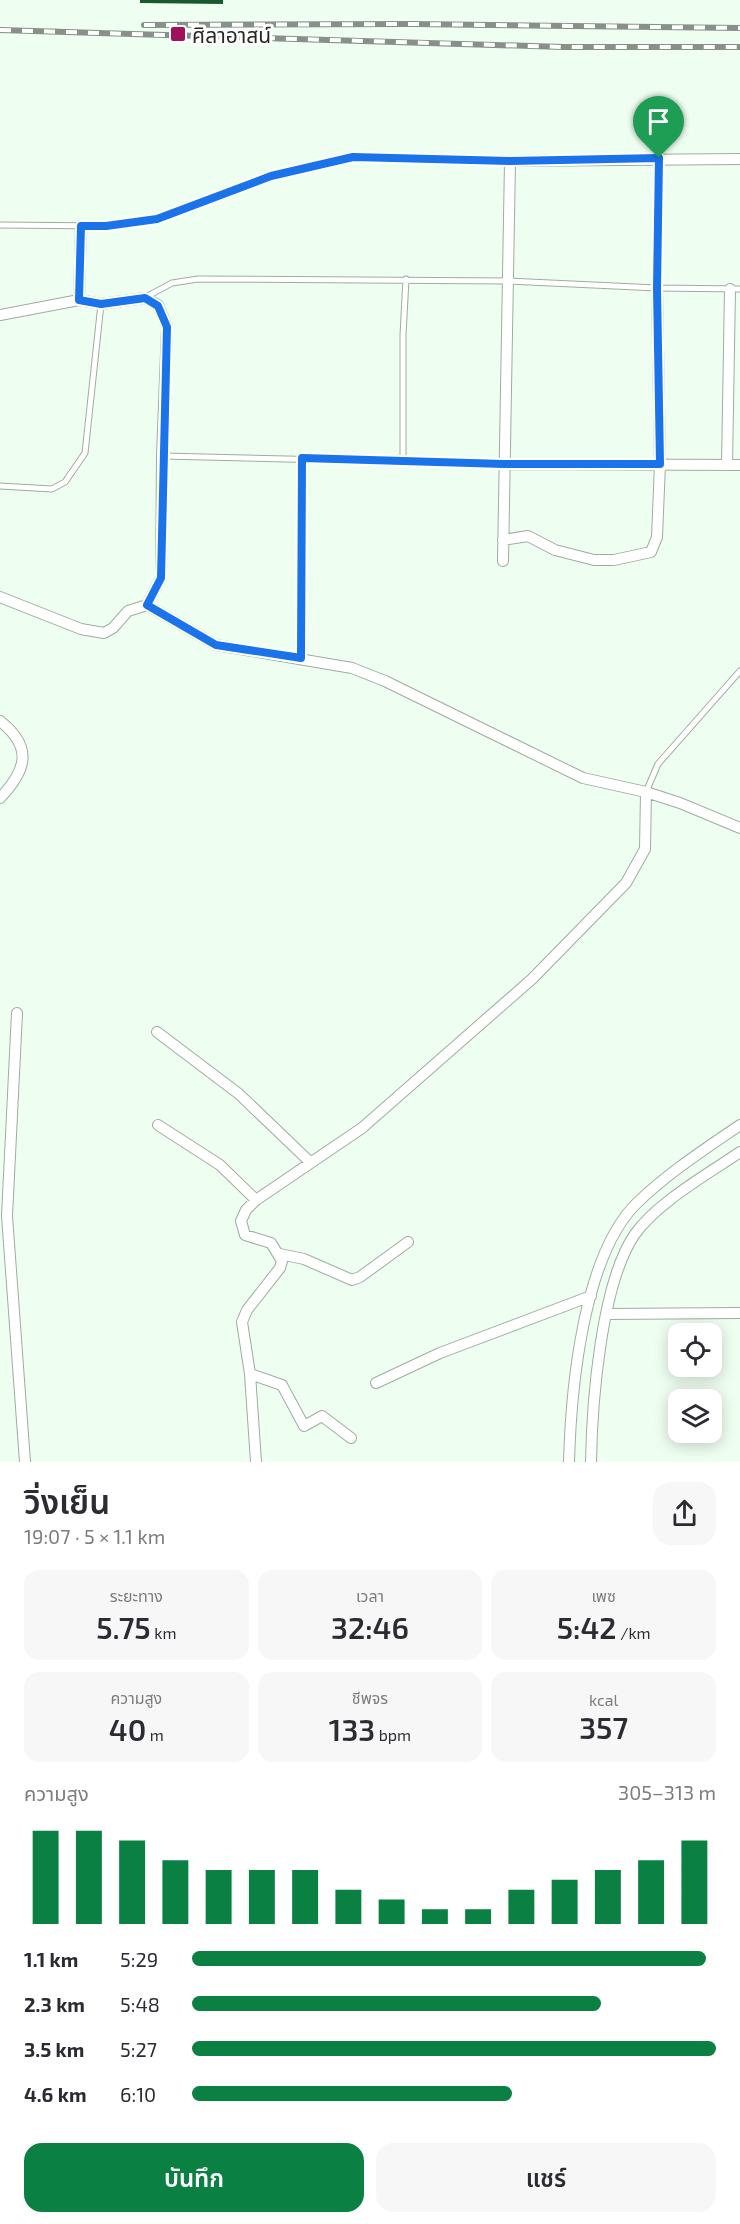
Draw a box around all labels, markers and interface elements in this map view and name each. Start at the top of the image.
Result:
place label: ศิลาอาสน์ [192,22,271,47]
marker: ศิลาอาสน์ [169,25,187,43]
pin [633,96,684,158]
icon: arrive [642,105,675,138]
map controls [668,1323,722,1443]
button: locate [668,1323,722,1377]
button: layers [668,1389,722,1443]
text: วิ่งเย็น [24,1481,110,1521]
button: share [653,1482,716,1545]
text: 19:07 · 5 × 1.1 km [24,1524,165,1548]
text: ระยะทาง [110,1586,163,1605]
text: เวลา [356,1586,384,1605]
text: เพซ [591,1586,616,1605]
text: 5.75 [96,1609,151,1645]
text: 32:46 [331,1609,409,1645]
text: 5:42 [557,1609,617,1645]
text: km [151,1623,176,1642]
text: /km [617,1623,651,1642]
text: ความสูง [110,1688,162,1707]
text: ชีพจร [352,1688,388,1707]
text: kcal [589,1690,618,1709]
text: 357 [579,1709,628,1745]
text: 40 [109,1711,146,1747]
text: 133 [329,1711,375,1747]
text: m [146,1725,164,1744]
text: bpm [375,1725,411,1744]
text: 305–313 m [618,1780,716,1804]
text: ความสูง [24,1781,89,1805]
text: 1.1 km [24,1947,78,1971]
text: 5:29 [120,1947,158,1971]
text: 2.3 km [24,1992,85,2016]
text: 5:48 [120,1992,160,2016]
text: 3.5 km [24,2037,84,2061]
text: 5:27 [120,2037,157,2061]
text: 4.6 km [24,2082,87,2106]
text: 6:10 [120,2082,156,2106]
button: บันทึก [24,2143,364,2212]
button: แชร์ [376,2143,716,2212]

